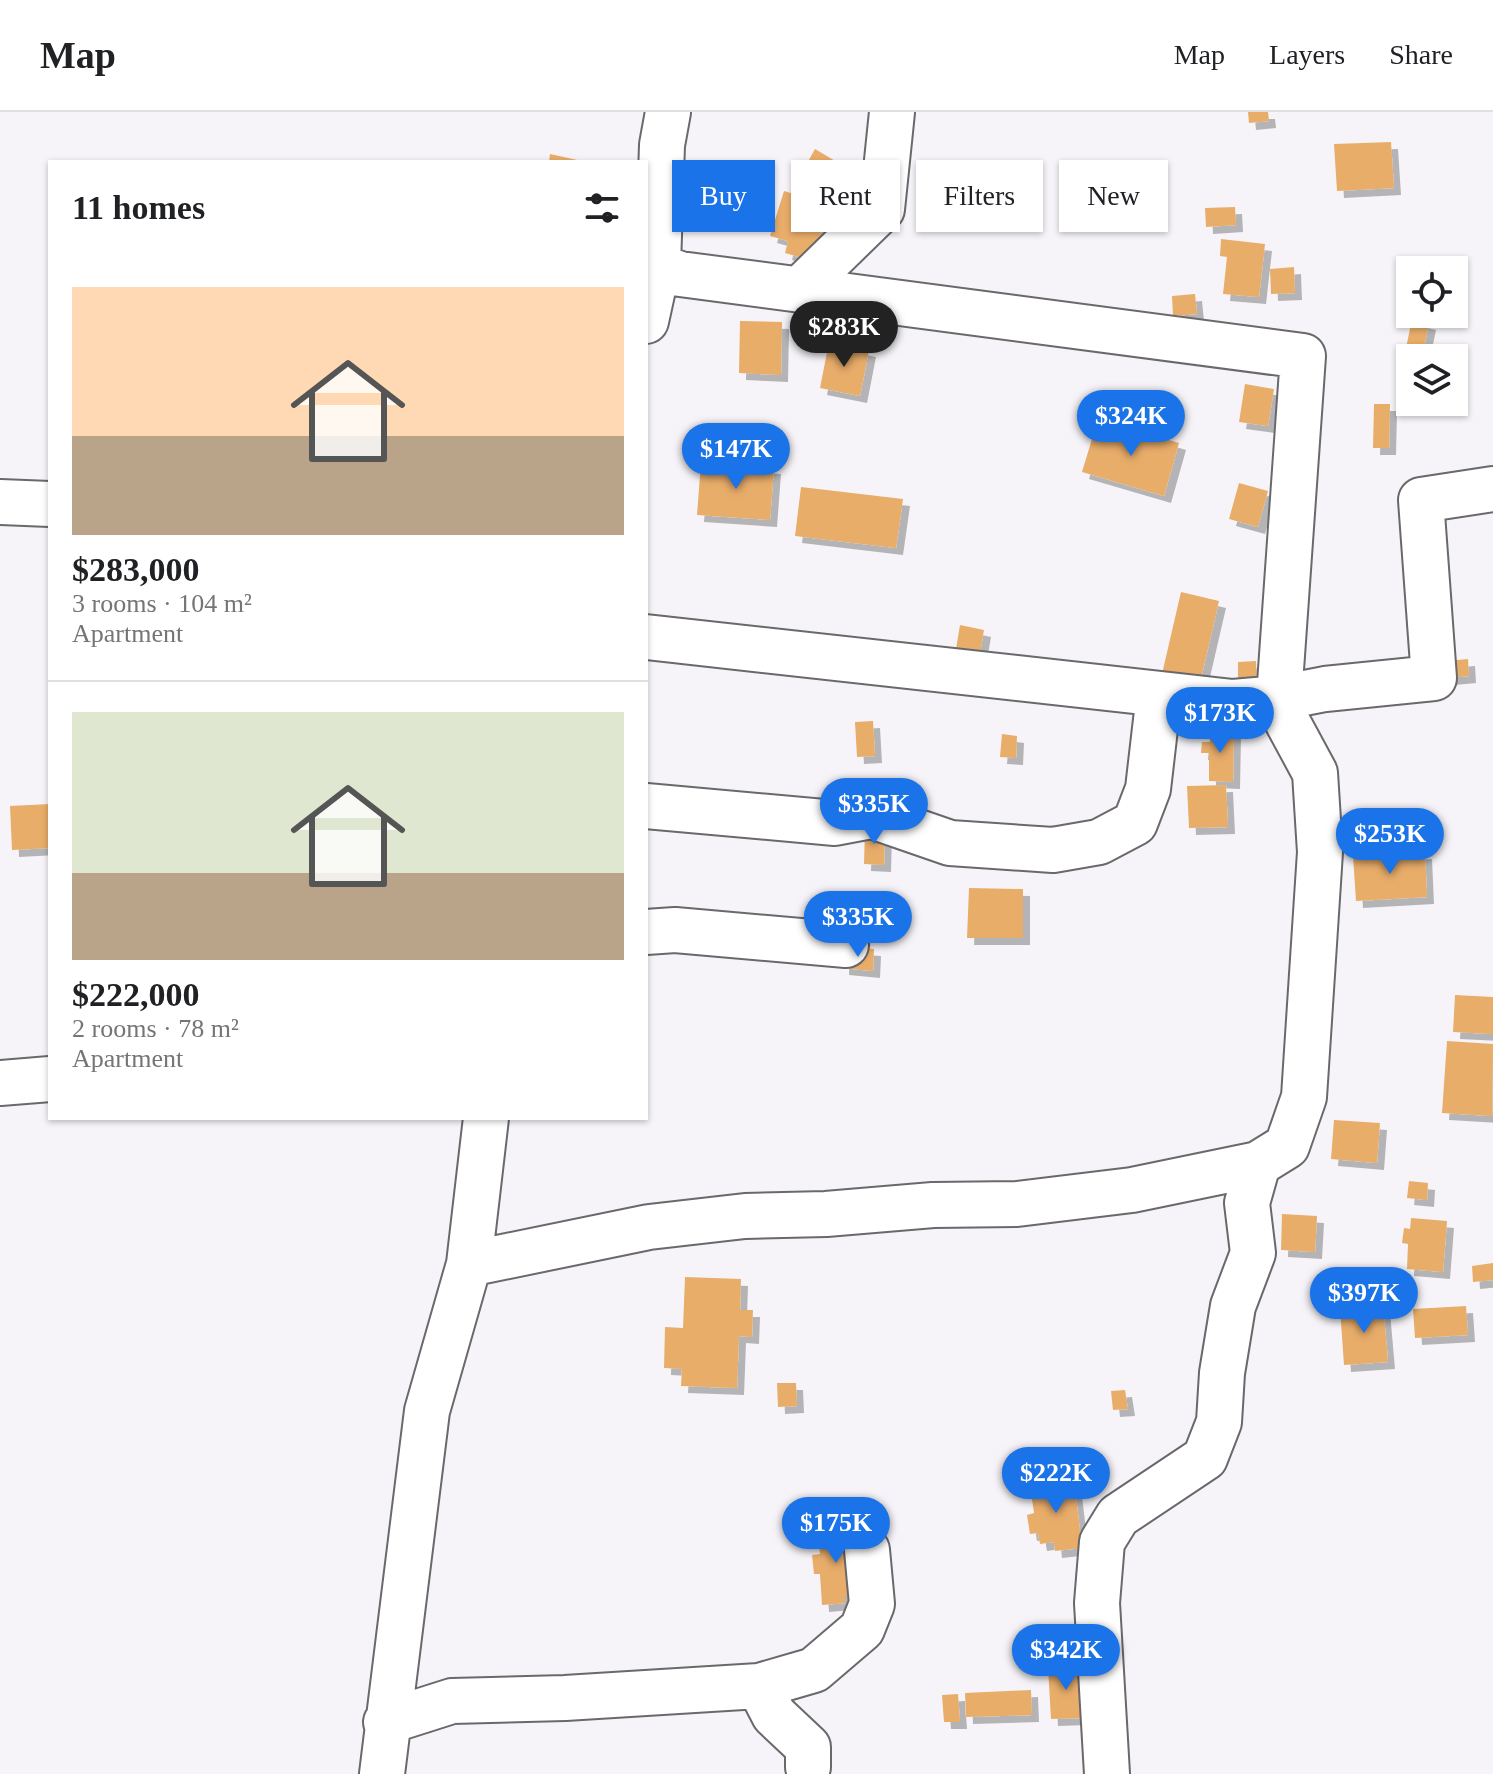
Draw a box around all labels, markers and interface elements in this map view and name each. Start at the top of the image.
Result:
text: Map [40,34,116,76]
text: Map [1174,39,1225,70]
text: Layers [1269,39,1345,70]
text: Share [1389,39,1453,70]
chip: Buy [672,160,775,232]
chip: Rent [791,160,900,232]
chip: Filters [916,160,1043,232]
chip: New [1059,160,1168,232]
icon: filters [580,186,624,230]
text: 11 homes [72,189,205,226]
map controls [1396,256,1468,416]
button: locate [1396,256,1468,328]
pin: $283K [788,301,900,369]
text: $283K [808,312,880,341]
icon: home [276,339,420,483]
button: layers [1396,344,1468,416]
pin: $324K [1075,390,1187,458]
text: $324K [1095,401,1167,430]
pin: $147K [680,423,792,491]
text: $147K [700,434,772,463]
text: $283,000 [72,551,200,588]
text: 3 rooms · 104 m² [72,589,252,618]
text: Apartment [72,619,183,648]
pin: $173K [1164,687,1276,755]
text: $173K [1184,698,1256,727]
icon: home [276,764,420,908]
pin: $335K [818,778,930,846]
text: $335K [838,789,910,818]
pin: $253K [1334,808,1446,876]
text: $253K [1354,819,1426,848]
pin: $335K [802,891,914,959]
text: $335K [822,902,894,931]
text: $222,000 [72,976,200,1013]
text: 2 rooms · 78 m² [72,1014,239,1043]
text: Apartment [72,1044,183,1073]
pin: $397K [1308,1267,1420,1335]
text: $397K [1328,1278,1400,1307]
pin: $222K [1000,1447,1112,1515]
text: $222K [1020,1458,1092,1487]
pin: $175K [780,1497,892,1565]
text: $175K [800,1508,872,1537]
pin: $342K [1010,1624,1122,1692]
text: $342K [1030,1635,1102,1664]

